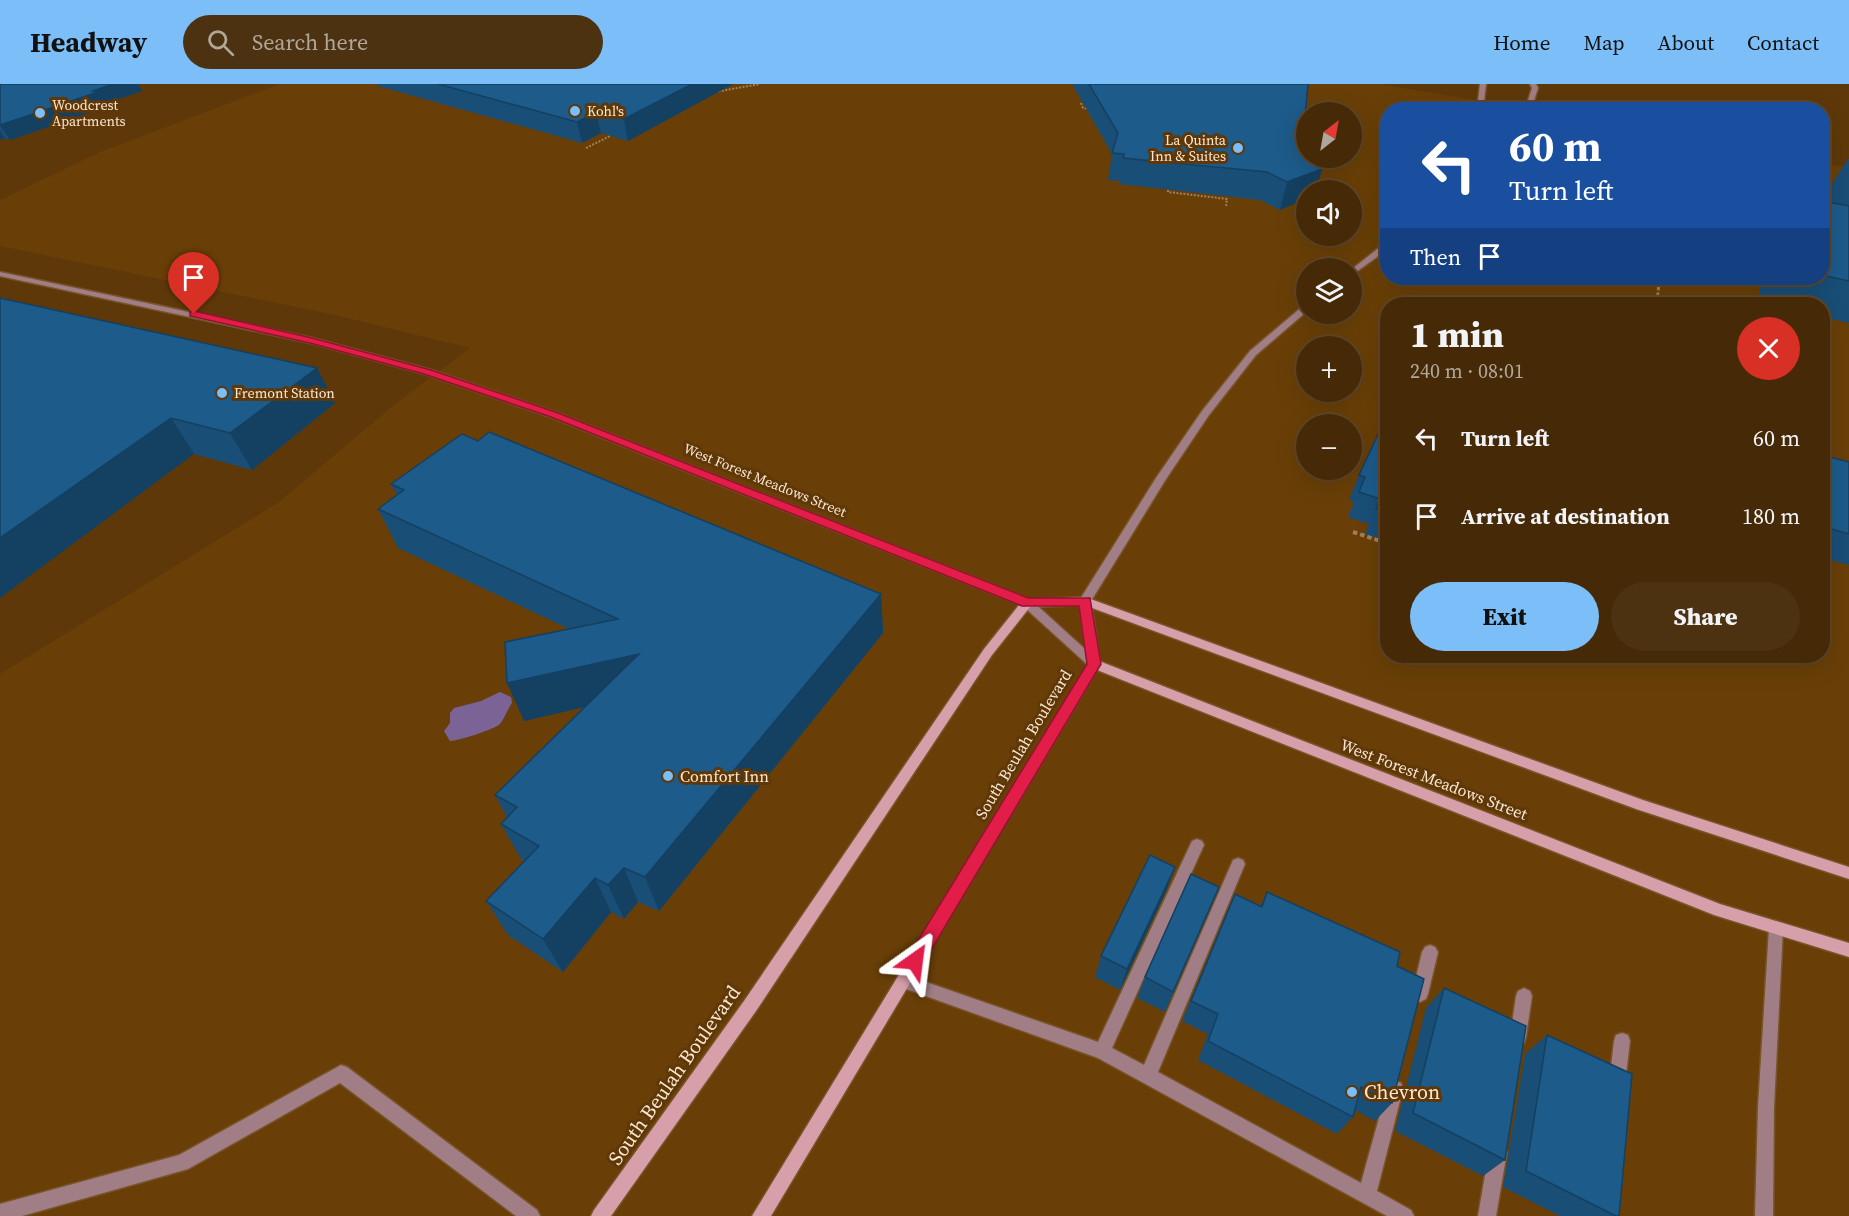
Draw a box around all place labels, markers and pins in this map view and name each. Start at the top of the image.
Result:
place label: Woodcrest Apartments [52,95,126,131]
place label: Kohl's [587,101,624,121]
marker: Kohl's [568,104,582,118]
marker: Woodcrest Apartments [33,106,47,120]
place label: La Quinta Inn & Suites [1150,130,1227,166]
marker: La Quinta Inn & Suites [1231,141,1245,155]
pin [168,252,219,314]
place label: Fremont Station [234,383,335,403]
marker: Fremont Station [215,386,229,400]
place label: Comfort Inn [680,765,769,787]
marker: Comfort Inn [661,769,675,783]
place label: Chevron [1364,1078,1440,1106]
marker: Chevron [1345,1085,1359,1099]

